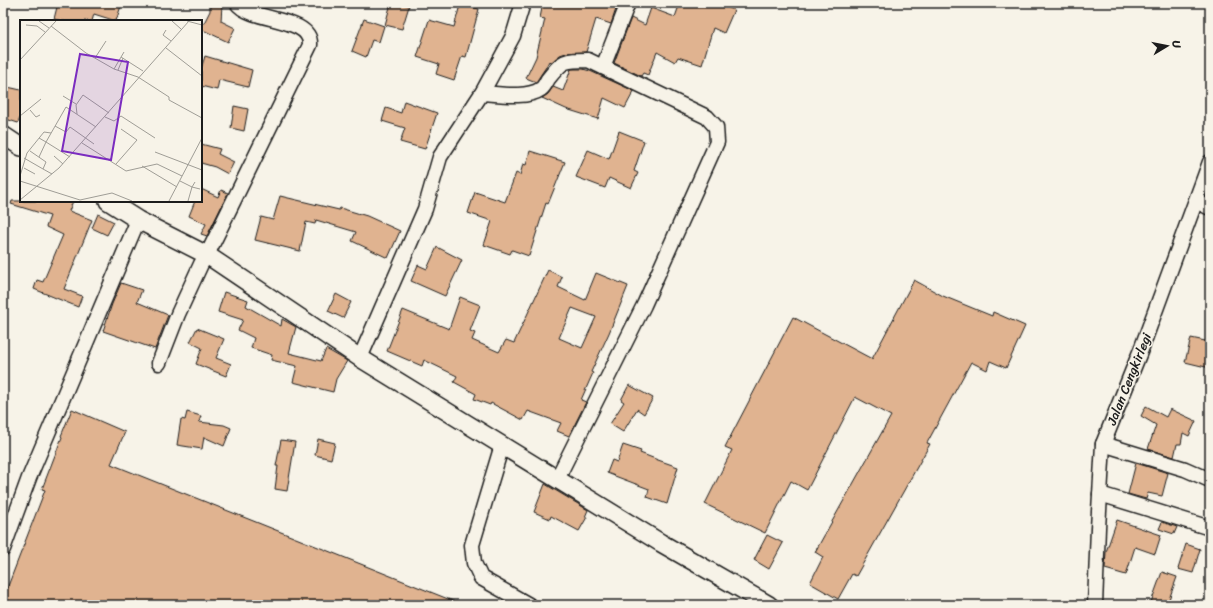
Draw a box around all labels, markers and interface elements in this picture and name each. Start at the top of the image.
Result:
inset map [20,20,202,202]
north arrow [1147,26,1187,66]
text: U [1166,39,1186,50]
street label: Jalan Cengkirlegi [1100,329,1158,429]

